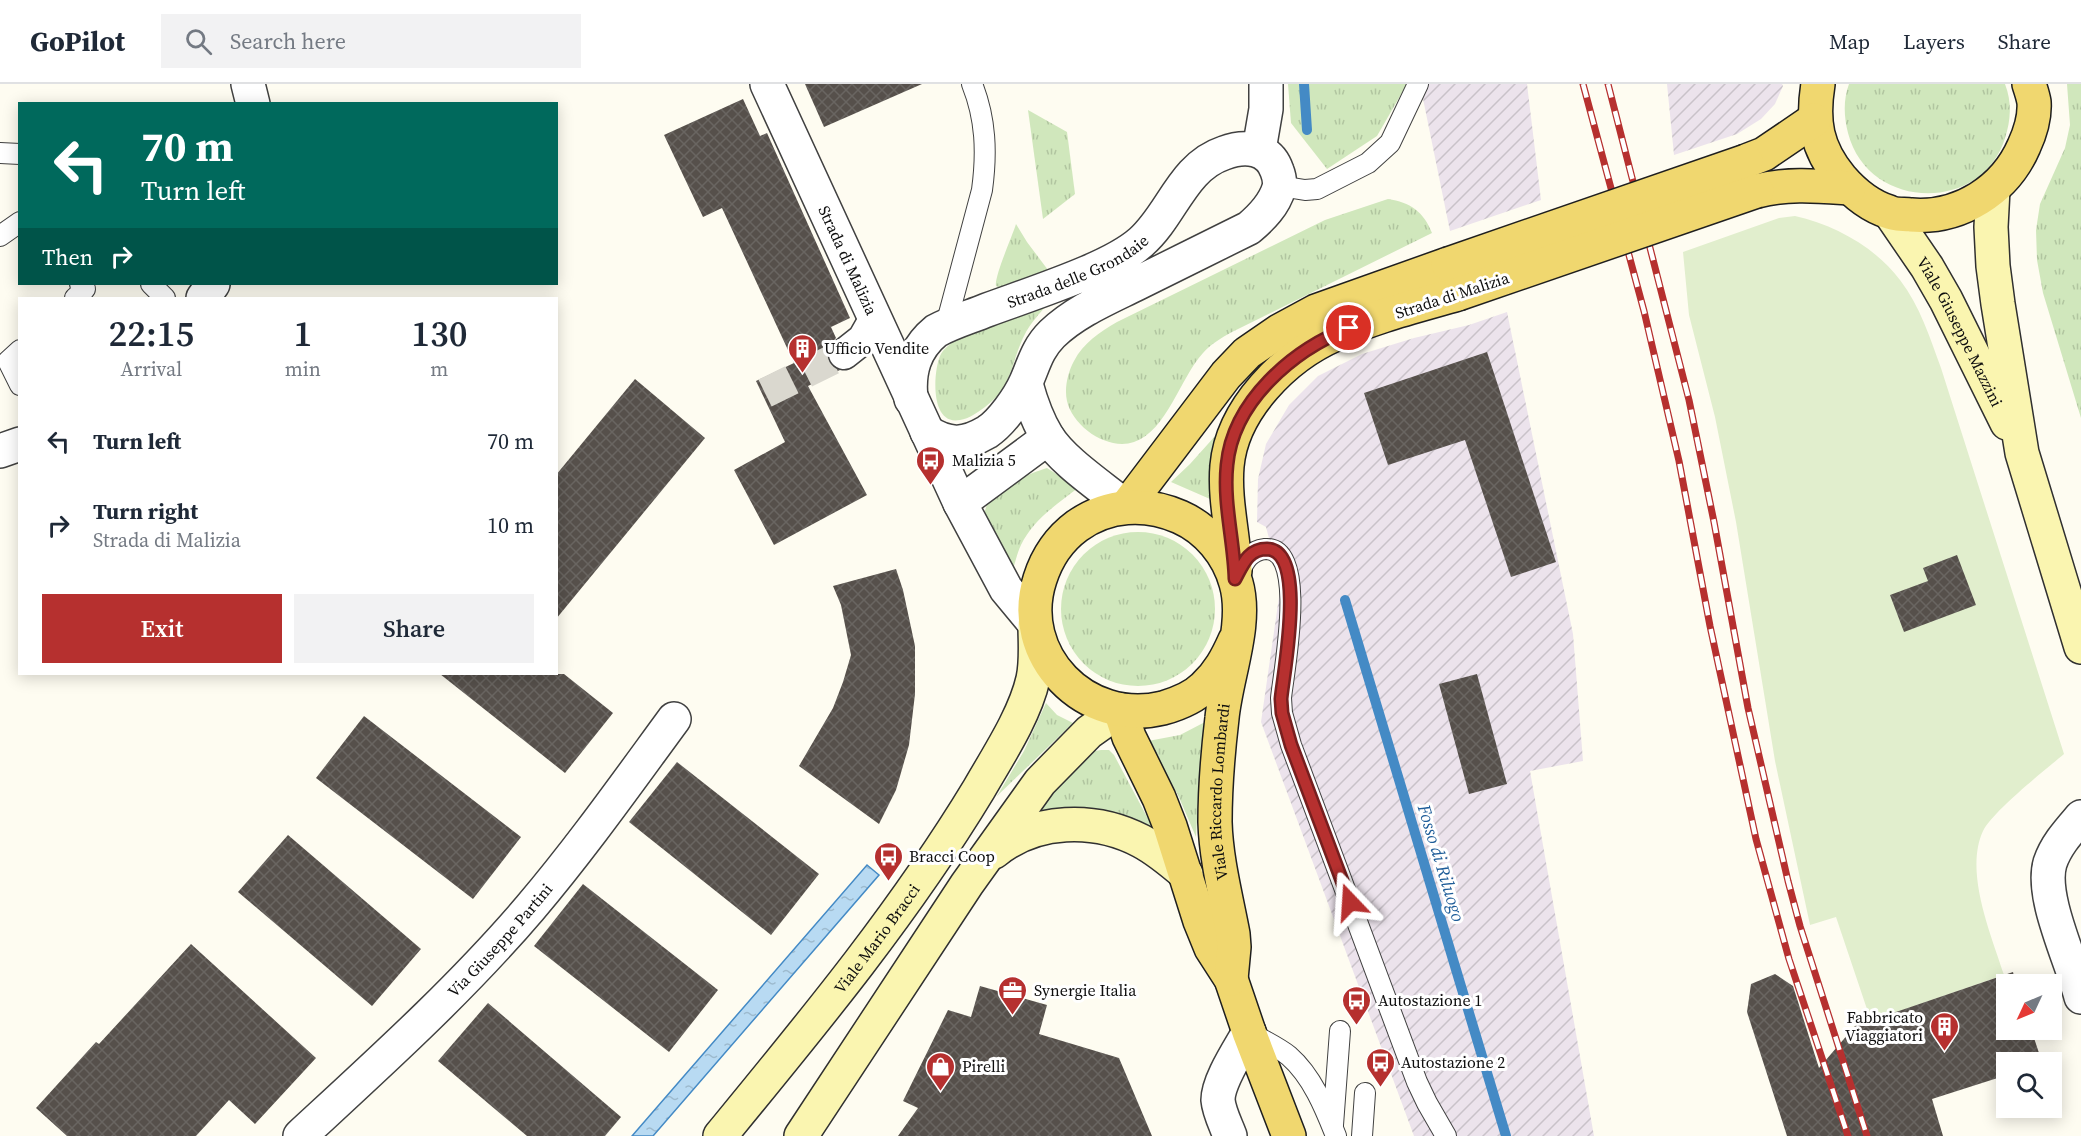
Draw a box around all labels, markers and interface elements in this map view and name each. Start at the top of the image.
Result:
search box [161,14,581,68]
text: GoPilot [30,22,125,60]
icon: search [182,25,215,58]
text: Search here [230,26,346,56]
text: Map [1829,27,1870,56]
text: Layers [1903,27,1965,56]
text: Share [1998,27,2051,56]
text: 70 m [141,117,234,175]
icon: left [42,126,120,204]
text: Turn left [141,172,245,209]
street label: Strada di Malizia [813,202,883,319]
street label: Strada delle Grondaie [1004,230,1153,313]
icon: right [105,240,138,273]
text: Then [42,242,93,272]
street label: Viale Giuseppe Mazzini [1912,252,2008,411]
street label: Strada di Malizia [1392,266,1512,324]
pin [1323,302,1374,353]
text: 22:15 [109,309,194,358]
text: 1 [293,309,312,358]
text: 130 [411,309,467,358]
icon: arrive [1332,311,1365,344]
building icon: Ufficio Vendite [787,332,819,374]
place label: Ufficio Vendite [824,337,929,359]
text: Arrival [120,355,182,383]
text: min [285,355,321,383]
text: m [430,355,448,383]
icon: left [42,425,75,458]
text: Turn left [93,426,181,456]
text: 70 m [487,426,534,456]
bus stop icon: Malizia 5 [915,444,947,486]
place label: Malizia 5 [952,449,1016,471]
text: Turn right [93,496,198,526]
icon: right [42,509,75,542]
text: 10 m [487,510,534,540]
text: Strada di Malizia [93,526,241,554]
button: Exit [42,594,282,663]
button: Share [294,594,534,663]
street label: Viale Riccardo Lombardi [1204,702,1235,882]
water label: Fosso di Riluogo [1411,800,1471,925]
bus stop icon: Bracci Coop [872,840,904,882]
place label: Bracci Coop [909,845,995,867]
position arrow [1318,870,1382,934]
street label: Via Giuseppe Partini [442,878,557,1002]
street label: Viale Mario Bracci [828,879,925,998]
office icon: Synergie Italia [997,974,1029,1016]
north arrow [1996,974,2062,1040]
map controls [1996,974,2062,1118]
place label: Synergie Italia [1034,979,1137,1001]
bus stop icon: Autostazione 1 [1341,984,1373,1026]
place label: Autostazione 1 [1378,989,1482,1011]
place label: Fabbricato Viaggiatori [1845,1006,1923,1046]
building icon: Fabbricato Viaggiatori [1928,1010,1960,1052]
bus stop icon: Autostazione 2 [1364,1046,1396,1088]
shop icon: Pirelli [925,1050,957,1092]
place label: Autostazione 2 [1401,1051,1505,1073]
button: search [1996,1052,2062,1118]
place label: Pirelli [962,1055,1005,1077]

